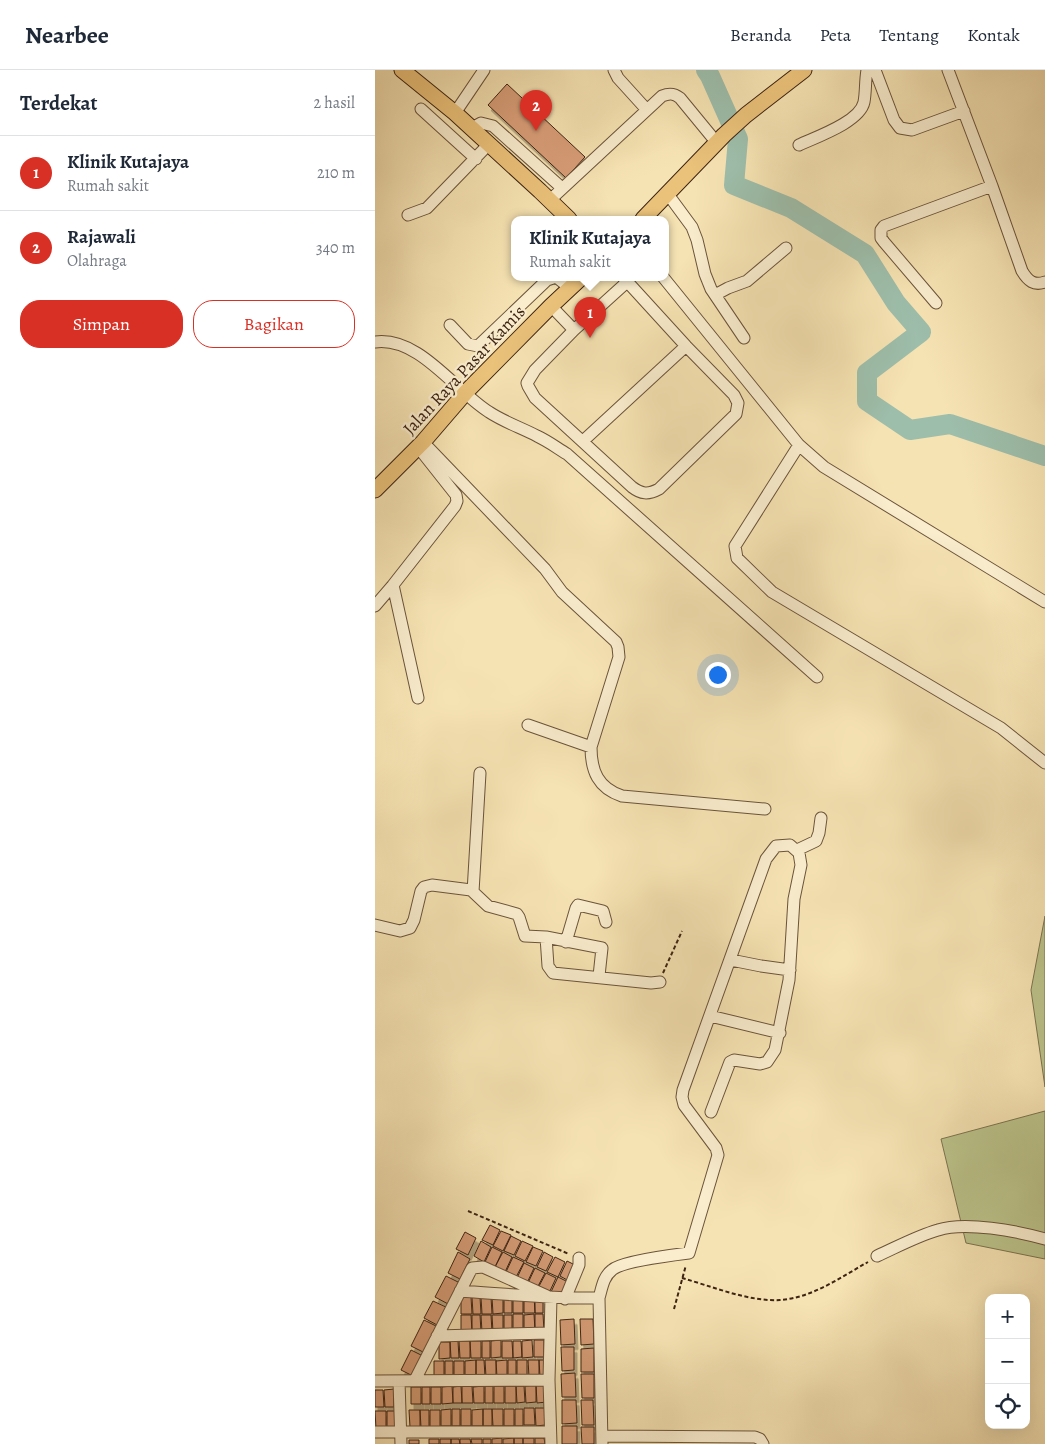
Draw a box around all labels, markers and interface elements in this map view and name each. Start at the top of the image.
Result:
text: Nearbee [25,19,109,51]
text: Beranda [730,23,792,47]
text: Peta [820,23,851,47]
text: Tentang [879,23,939,47]
text: Kontak [967,23,1020,47]
text: Terdekat [20,89,98,117]
pin: 2 [520,90,552,131]
text: 2 hasil [313,92,355,114]
text: Klinik Kutajaya [67,149,189,175]
text: 1 [33,162,39,184]
text: 210 m [317,162,355,184]
text: Rumah sakit [67,175,149,197]
popup [511,216,669,281]
text: Rajawali [67,224,136,250]
text: Klinik Kutajaya [529,225,651,251]
text: 2 [32,237,40,259]
text: 340 m [316,237,355,259]
text: Olahraga [67,250,127,272]
text: Rumah sakit [529,251,611,273]
pin: 1 [574,297,606,338]
button: Simpan [20,300,183,348]
button: Bagikan [193,300,355,348]
street label: Jalan Raya Pasar Kamis [398,300,530,440]
your location [705,662,731,688]
map controls [985,1294,1030,1429]
button: + [985,1294,1030,1339]
button: − [985,1339,1030,1384]
button: locate [985,1384,1030,1429]

